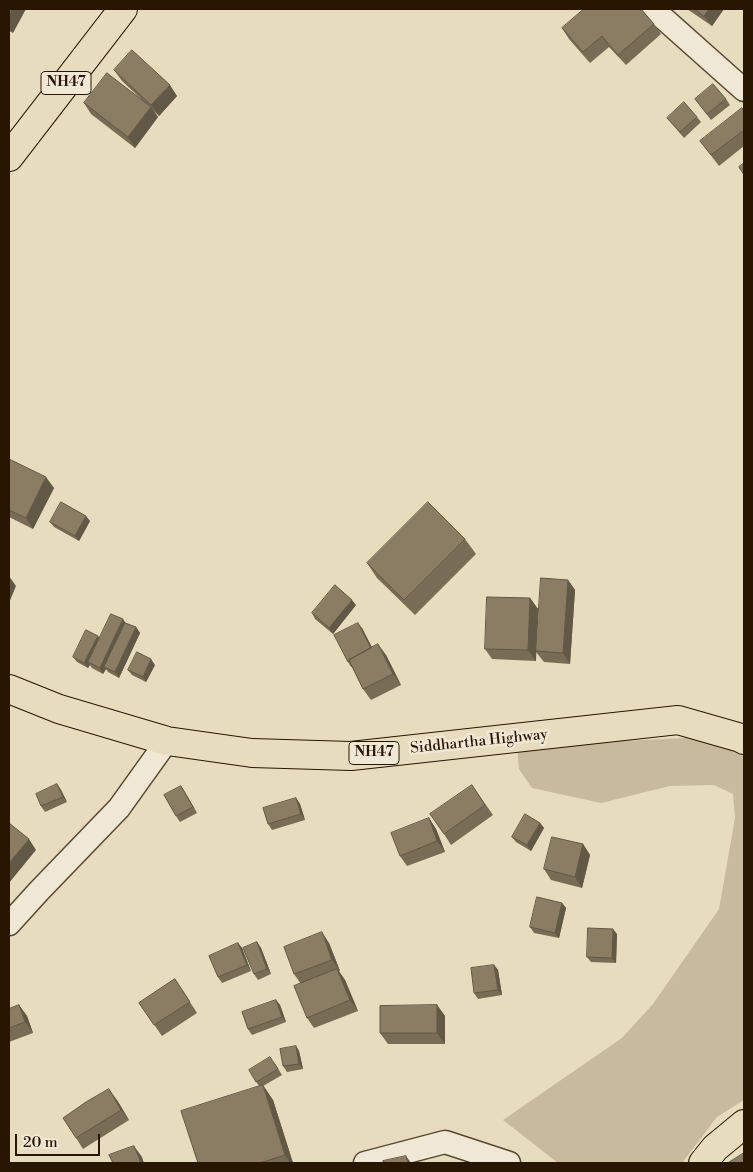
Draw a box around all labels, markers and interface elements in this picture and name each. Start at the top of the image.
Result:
road number: NH47 [41,72,91,95]
street label: Siddhartha Highway [409,726,549,758]
road number: NH47 [349,741,399,764]
scale bar [18,1124,102,1156]
text: 20 m [23,1133,58,1152]

